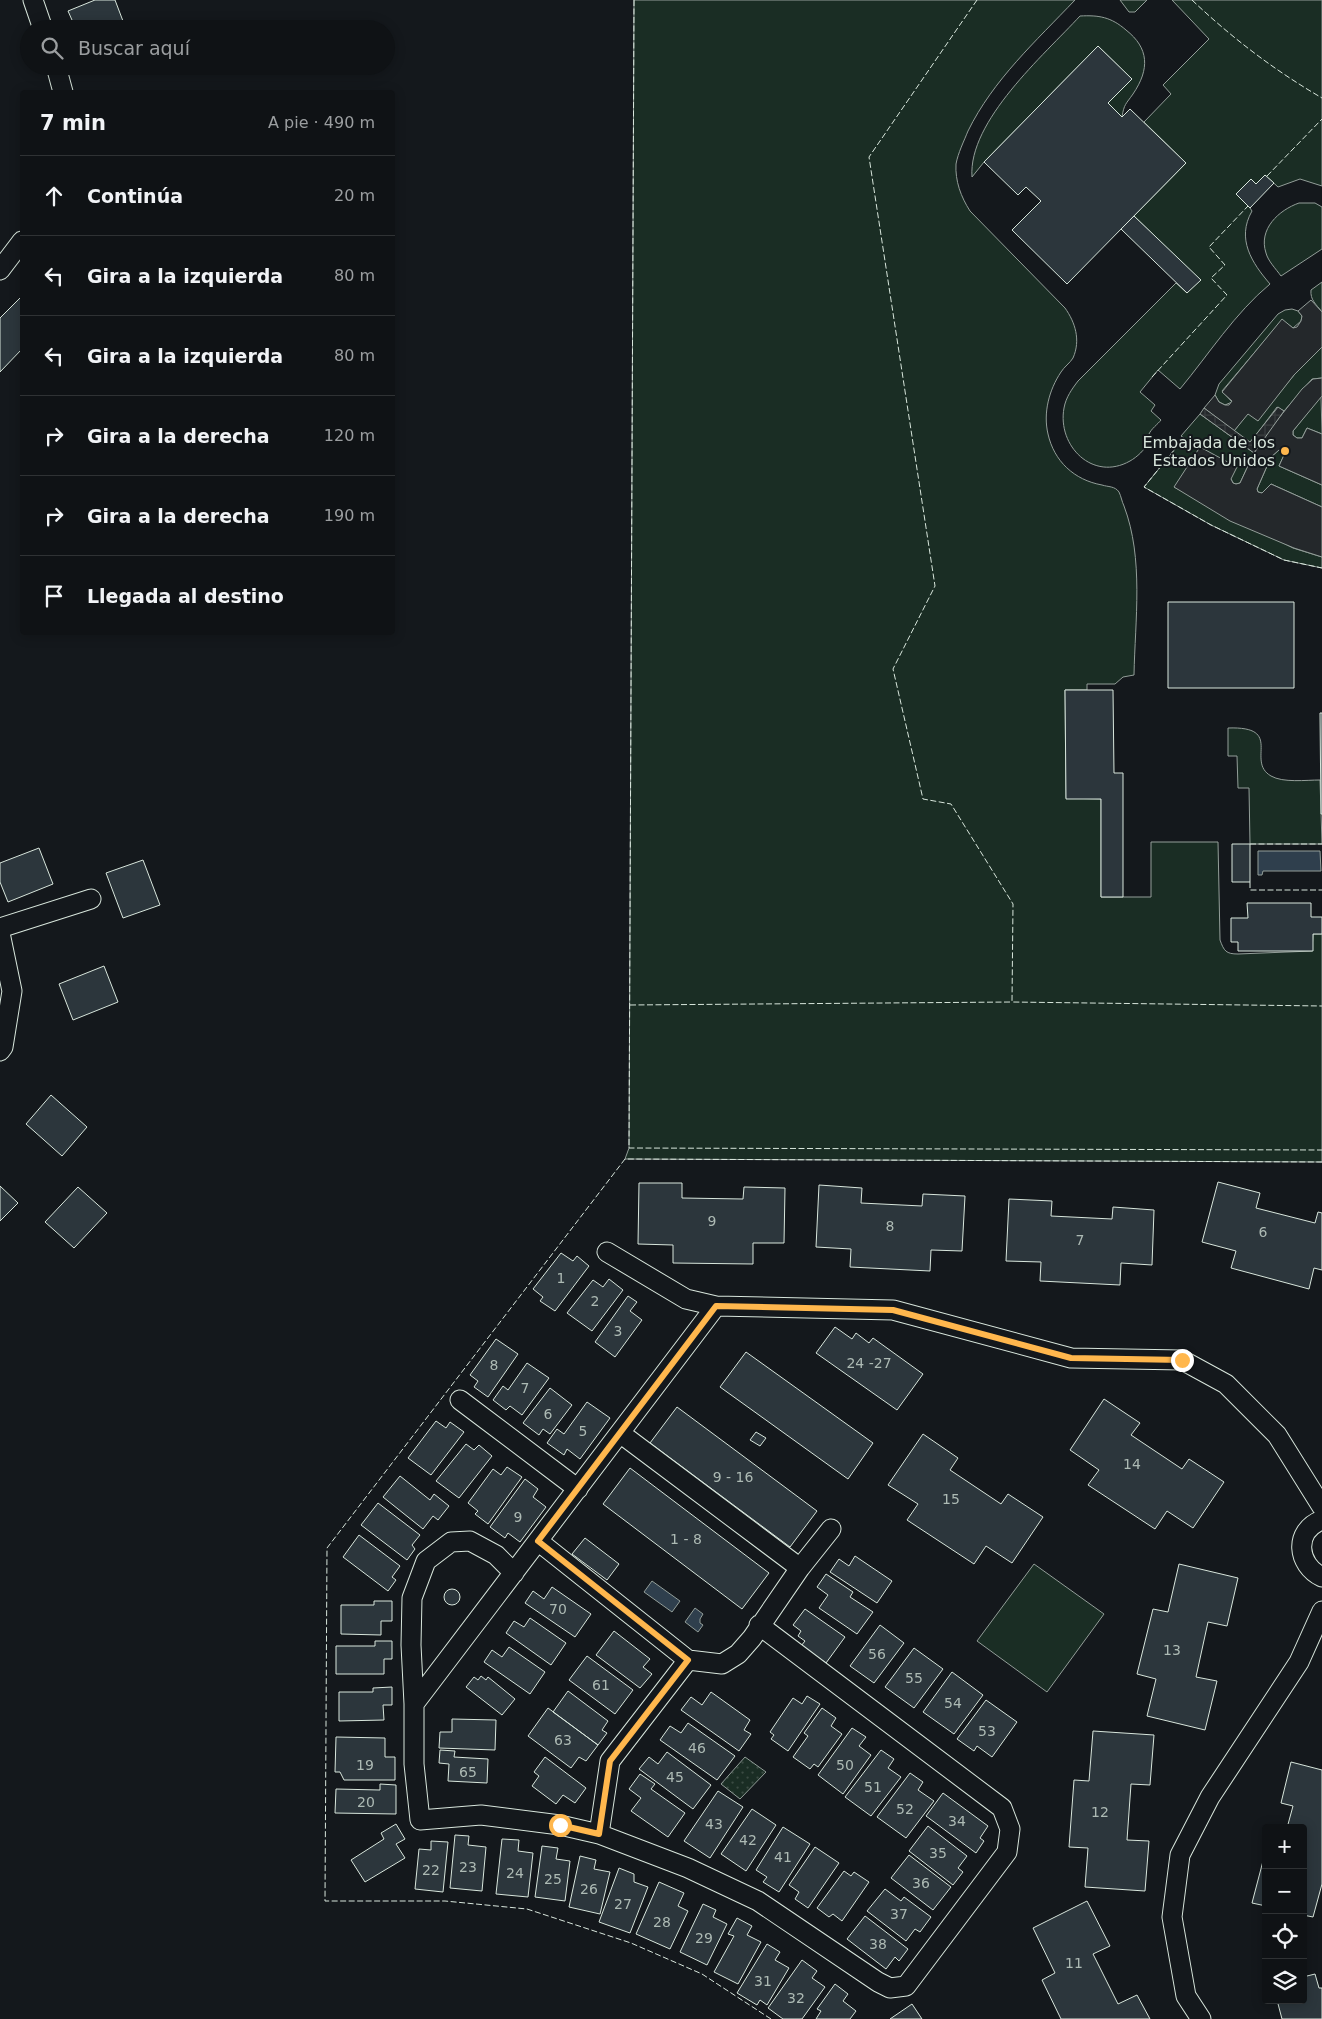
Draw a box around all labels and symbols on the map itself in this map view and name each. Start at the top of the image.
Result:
place label: Embajada de los Estados Unidos [1142,433,1275,470]
marker: Embajada de los Estados Unidos [1279,445,1291,457]
house number: 9 [708,1213,716,1229]
house number: 8 [886,1218,894,1234]
house number: 6 [1259,1224,1268,1240]
house number: 7 [1076,1232,1084,1248]
house number: 1 [557,1270,565,1286]
house number: 2 [591,1293,599,1309]
house number: 3 [614,1323,622,1339]
route end [1171,1349,1194,1372]
house number: 24 -27 [846,1355,892,1371]
house number: 8 [490,1357,498,1373]
house number: 7 [521,1380,529,1396]
house number: 6 [544,1406,553,1422]
house number: 5 [579,1423,587,1439]
house number: 14 [1123,1456,1141,1472]
house number: 9 - 16 [713,1469,753,1485]
house number: 15 [942,1491,960,1507]
house number: 9 [514,1509,522,1525]
house number: 1 - 8 [670,1531,702,1547]
house number: 70 [549,1601,567,1617]
house number: 13 [1163,1642,1181,1658]
house number: 56 [868,1646,886,1662]
house number: 55 [905,1670,923,1686]
house number: 61 [592,1677,610,1693]
house number: 54 [944,1695,962,1711]
house number: 53 [978,1723,996,1739]
house number: 63 [554,1732,572,1748]
house number: 46 [688,1740,706,1756]
house number: 19 [356,1757,374,1773]
house number: 50 [836,1757,854,1773]
house number: 65 [459,1764,477,1780]
house number: 45 [666,1769,684,1785]
house number: 51 [864,1779,882,1795]
house number: 20 [357,1794,375,1810]
house number: 52 [896,1801,914,1817]
house number: 12 [1091,1804,1109,1820]
house number: 34 [948,1813,966,1829]
route start [549,1814,572,1837]
house number: 43 [705,1816,723,1832]
house number: 42 [739,1832,757,1848]
house number: 35 [929,1845,947,1861]
house number: 41 [774,1849,792,1865]
house number: 23 [459,1859,477,1875]
house number: 22 [422,1862,440,1878]
house number: 24 [506,1865,524,1881]
house number: 25 [544,1871,562,1887]
house number: 36 [912,1875,930,1891]
house number: 26 [580,1881,598,1897]
house number: 27 [614,1896,632,1912]
house number: 37 [890,1906,908,1922]
house number: 28 [653,1914,671,1930]
house number: 29 [695,1930,713,1946]
house number: 38 [869,1936,887,1952]
house number: 11 [1065,1955,1083,1971]
house number: 31 [754,1973,772,1989]
house number: 32 [787,1990,805,2006]

